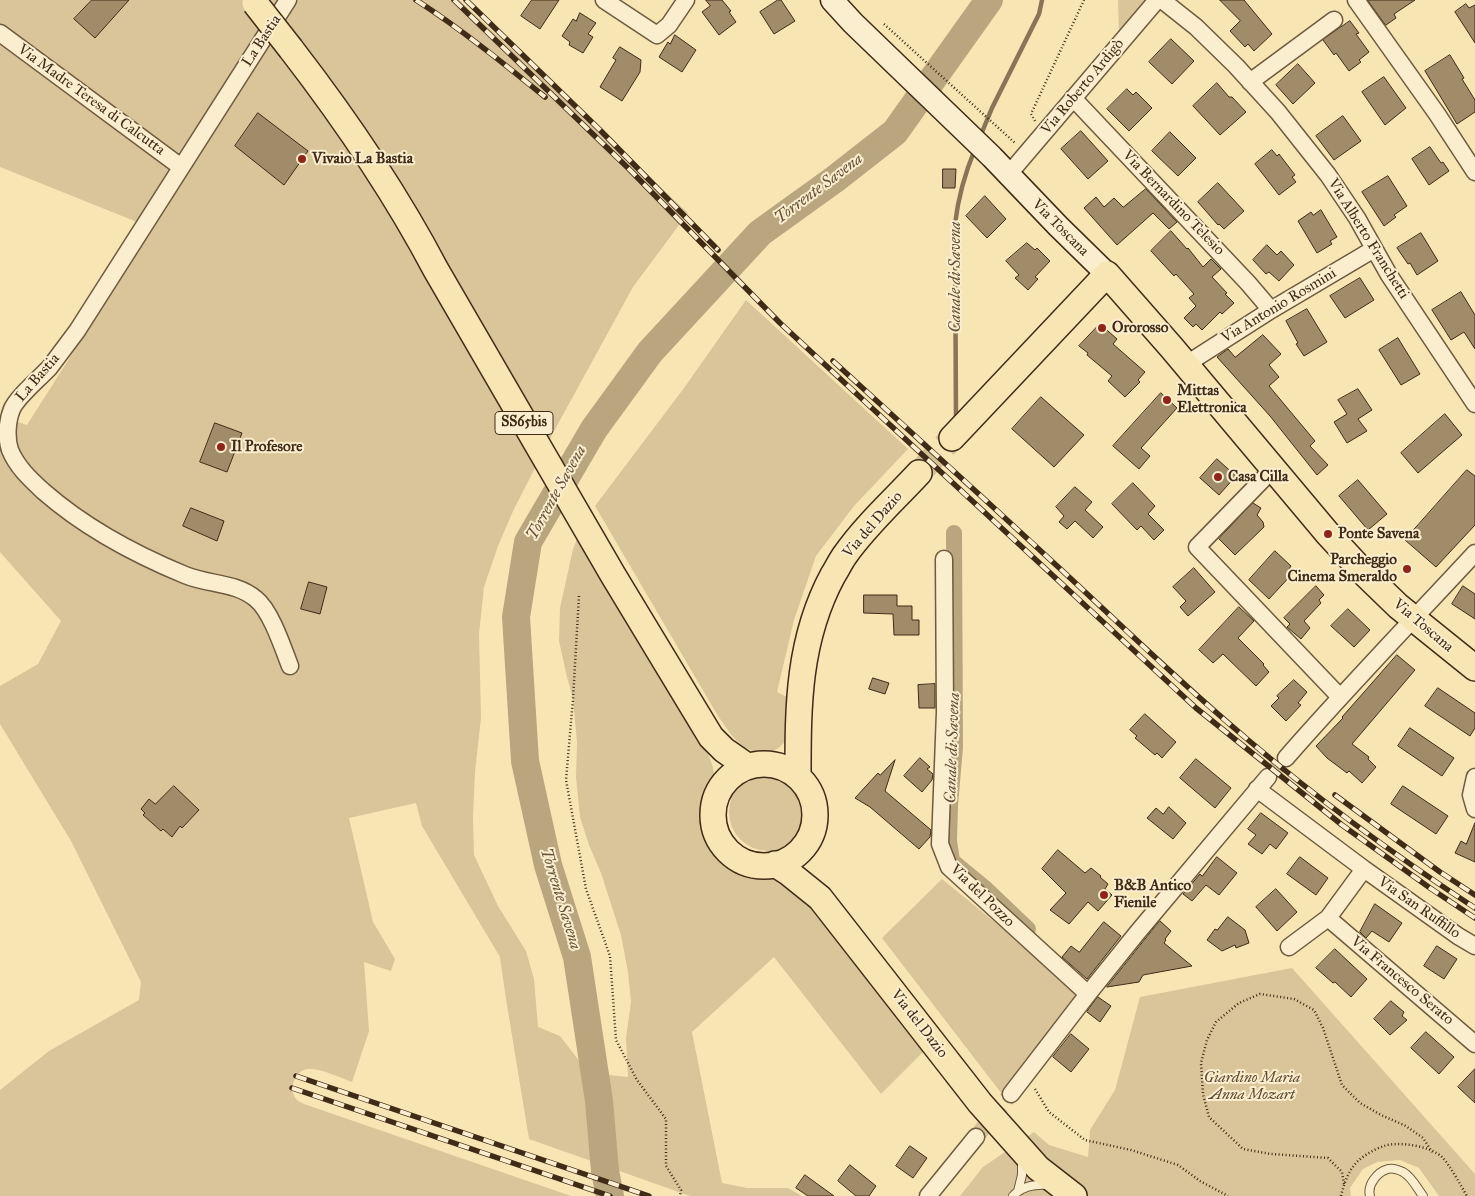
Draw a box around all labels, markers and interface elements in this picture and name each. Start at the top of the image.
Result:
street label: La Bastia [239,12,285,70]
street label: Via Roberto Ardigò [1038,35,1128,139]
street label: Via Madre Teresa di Calcutta [14,41,168,159]
street label: Via Bernardino Telesio [1118,147,1228,259]
place label: Vivaio La Bastia [312,150,413,168]
water label: Torrente Savena [771,150,867,228]
marker: Vivaio La Bastia [296,153,308,165]
street label: Via Alberto Franchetti [1324,175,1412,303]
street label: Via Toscana [1028,196,1092,260]
water label: Canale di Savena [946,222,966,332]
street label: Via Antonio Rosmini [1218,265,1340,347]
place label: Ororosso [1112,319,1168,337]
marker: Ororosso [1096,322,1108,334]
street label: La Bastia [12,350,64,406]
place label: Mittas Elettronica [1177,382,1247,417]
marker: Mittas Elettronica [1161,394,1173,406]
road number: SS65bis [495,412,553,434]
place label: Il Profesore [231,438,302,456]
marker: Il Profesore [215,441,227,453]
water label: Torrente Savena [523,442,591,544]
place label: Casa Cilla [1228,468,1288,486]
marker: Casa Cilla [1212,471,1224,483]
street label: Via del Dazio [839,488,907,562]
place label: Ponte Savena [1338,525,1419,543]
marker: Ponte Savena [1322,528,1334,540]
place label: Parcheggio Cinema Smeraldo [1288,551,1397,586]
marker: Parcheggio Cinema Smeraldo [1401,563,1413,575]
street label: Via Toscana [1389,596,1457,656]
water label: Canale di Savena [941,692,965,804]
water label: Torrente Savena [535,846,585,952]
street label: Via del Pozzo [946,861,1018,931]
street label: Via San Ruffillo [1374,873,1464,943]
place label: B&B Antico Fienile [1114,877,1191,912]
marker: B&B Antico Fienile [1098,889,1110,901]
street label: Via Francesco Serato [1347,933,1457,1029]
street label: Via del Dazio [887,986,951,1062]
park label: Giardino Maria Anna Mozart [1204,1069,1300,1104]

